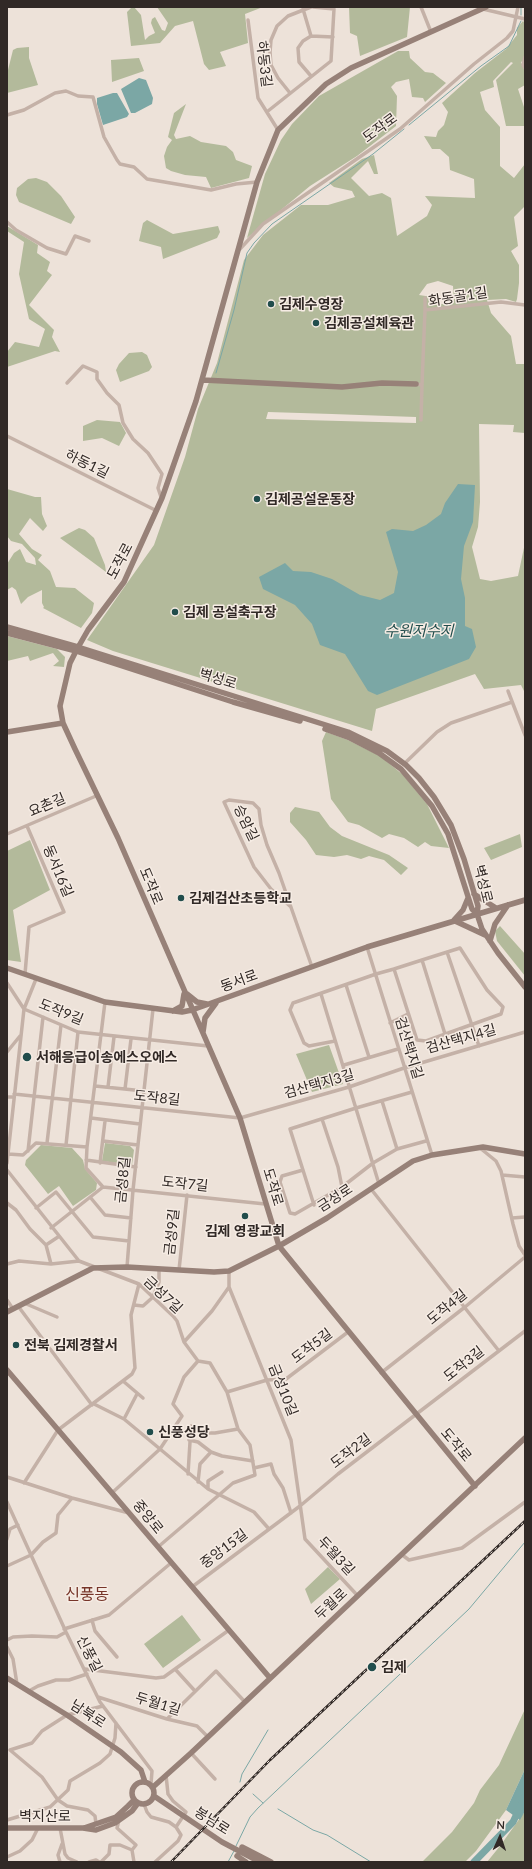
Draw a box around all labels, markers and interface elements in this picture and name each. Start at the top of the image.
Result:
street label: 하동3길 [253,40,275,88]
street label: 도작로 [359,110,401,146]
street label: 화동골1길 [427,284,489,310]
place label: 김제수영장 [279,296,343,312]
marker: 김제수영장 [266,299,276,309]
place label: 김제공설체육관 [324,315,414,331]
marker: 김제공설체육관 [311,318,321,328]
street label: 하동1길 [62,446,112,482]
place label: 김제공설운동장 [265,491,355,507]
marker: 김제공설운동장 [252,494,262,504]
street label: 도작로 [104,540,136,582]
place label: 김제 공설축구장 [183,604,277,620]
marker: 김제 공설축구장 [170,607,180,617]
water label: 수원저수지 [385,622,453,640]
street label: 벽성로 [197,665,239,693]
street label: 요촌길 [26,790,68,820]
street label: 승암길 [230,802,262,844]
street label: 동서16길 [40,842,76,900]
street label: 벽성로 [470,863,496,905]
street label: 도작로 [136,865,166,907]
place label: 김제검산초등학교 [189,890,292,906]
marker: 김제검산초등학교 [176,893,186,903]
street label: 동서로 [218,966,260,996]
street label: 도작9길 [36,995,86,1029]
street label: 검산택지길 [392,1015,426,1081]
street label: 검산택지4길 [424,1021,498,1057]
place label: 서해응급이송에스오에스 [36,1049,178,1065]
marker: 서해응급이송에스오에스 [21,1051,33,1063]
street label: 검산택지3길 [282,1066,356,1102]
street label: 도작8길 [133,1087,181,1109]
street label: 금성8길 [112,1156,134,1204]
street label: 도작로 [259,1166,287,1208]
street label: 도작7길 [161,1173,209,1195]
street label: 금성로 [314,1180,356,1216]
street label: 금성9길 [161,1208,183,1256]
marker: 김제 영광교회 [240,1211,250,1221]
place label: 김제 영광교회 [205,1223,285,1239]
street label: 금성7길 [140,1273,186,1317]
street label: 도작4길 [424,1286,470,1328]
street label: 도작5길 [288,1325,336,1367]
place label: 전북 김제경찰서 [24,1337,118,1353]
marker: 전북 김제경찰서 [11,1340,21,1350]
street label: 도작3길 [440,1343,488,1385]
street label: 금성10길 [265,1361,301,1419]
place label: 신풍성당 [158,1424,210,1440]
street label: 도작로 [437,1425,475,1465]
marker: 신풍성당 [145,1427,155,1437]
street label: 도작2길 [327,1430,375,1472]
street label: 중앙로 [129,1497,167,1537]
street label: 중앙15길 [197,1526,251,1572]
street label: 두월3길 [314,1533,358,1579]
district label: 신풍동 [65,1585,109,1605]
street label: 두월로 [311,1585,351,1623]
street label: 신풍길 [73,1633,105,1675]
place label: 김제 [381,1659,407,1675]
marker: 김제 [366,1661,378,1673]
street label: 두월1길 [133,1689,183,1719]
street label: 남북로 [67,1696,109,1732]
street label: 봉남로 [191,1804,233,1838]
street label: 벽지산로 [19,1808,71,1824]
north arrow [480,1817,520,1857]
text: N [496,1818,505,1831]

